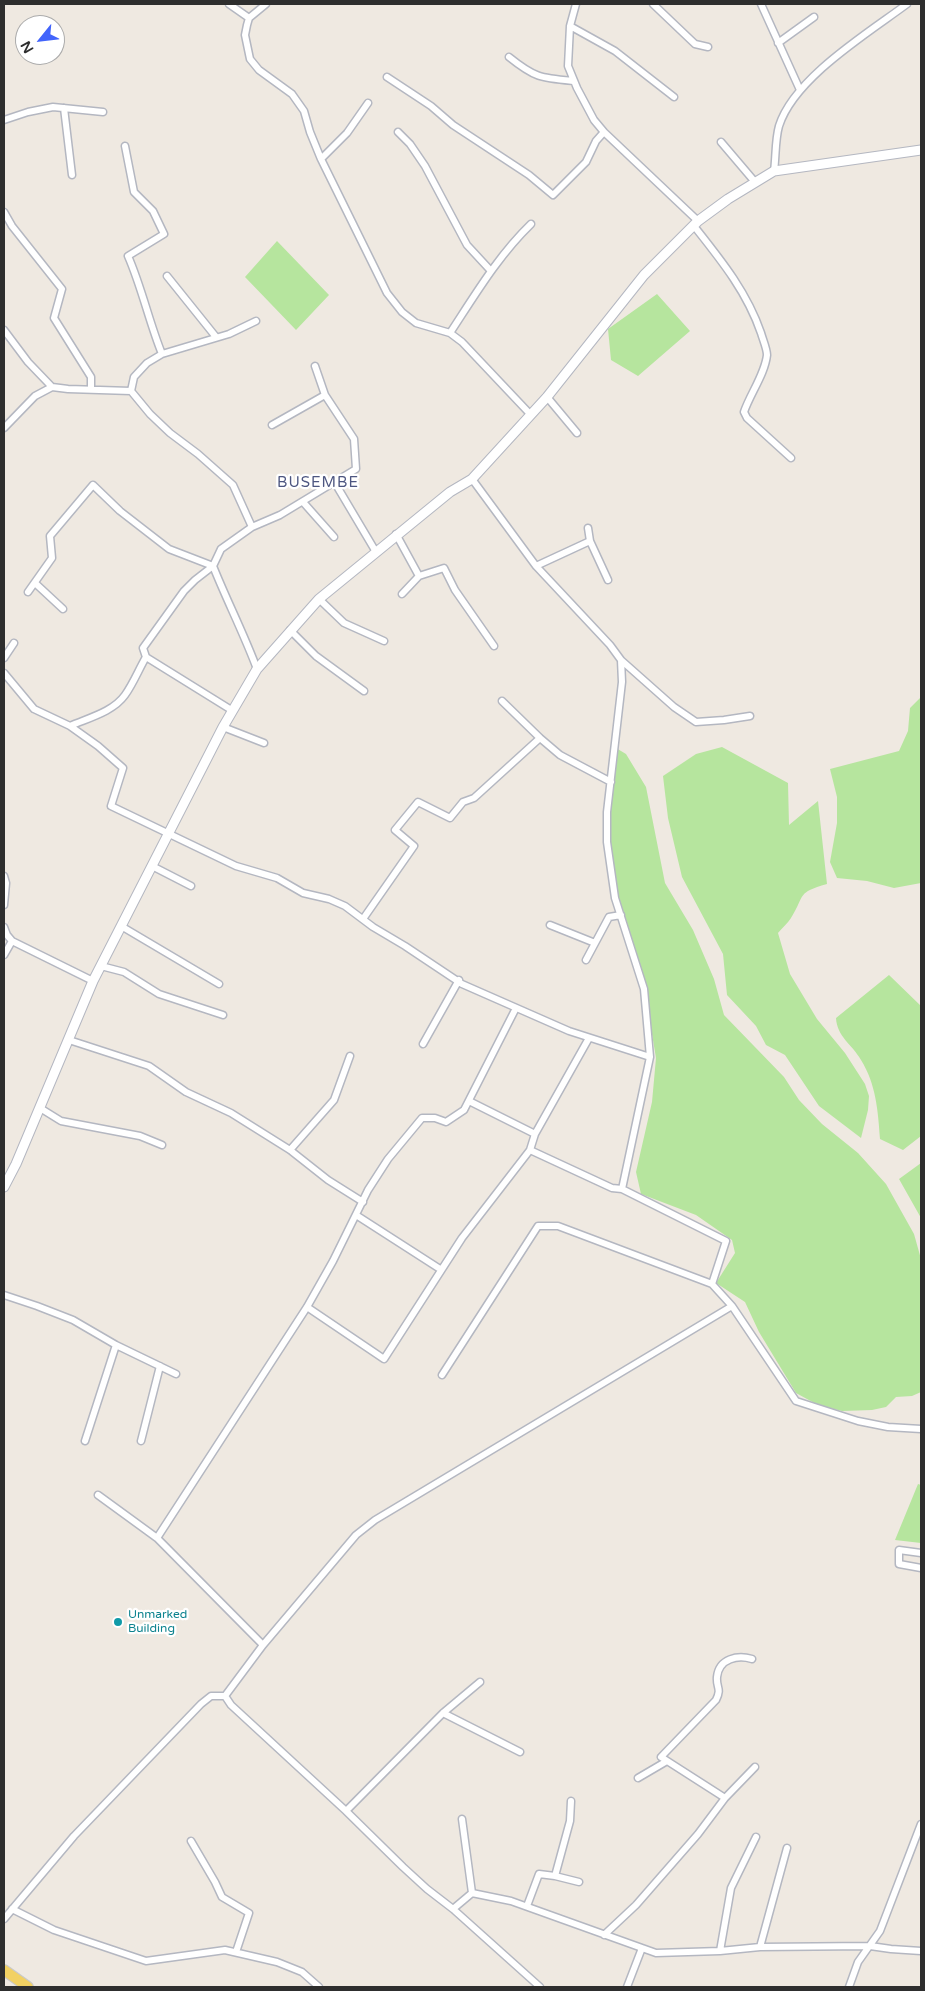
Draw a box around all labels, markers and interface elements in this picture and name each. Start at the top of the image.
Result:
north arrow [15,15,65,65]
text: N [17,38,37,56]
district label: BUSEMBE [276,474,360,492]
place label: Unmarked Building [128,1608,187,1636]
marker: Unmarked Building [112,1616,124,1628]

